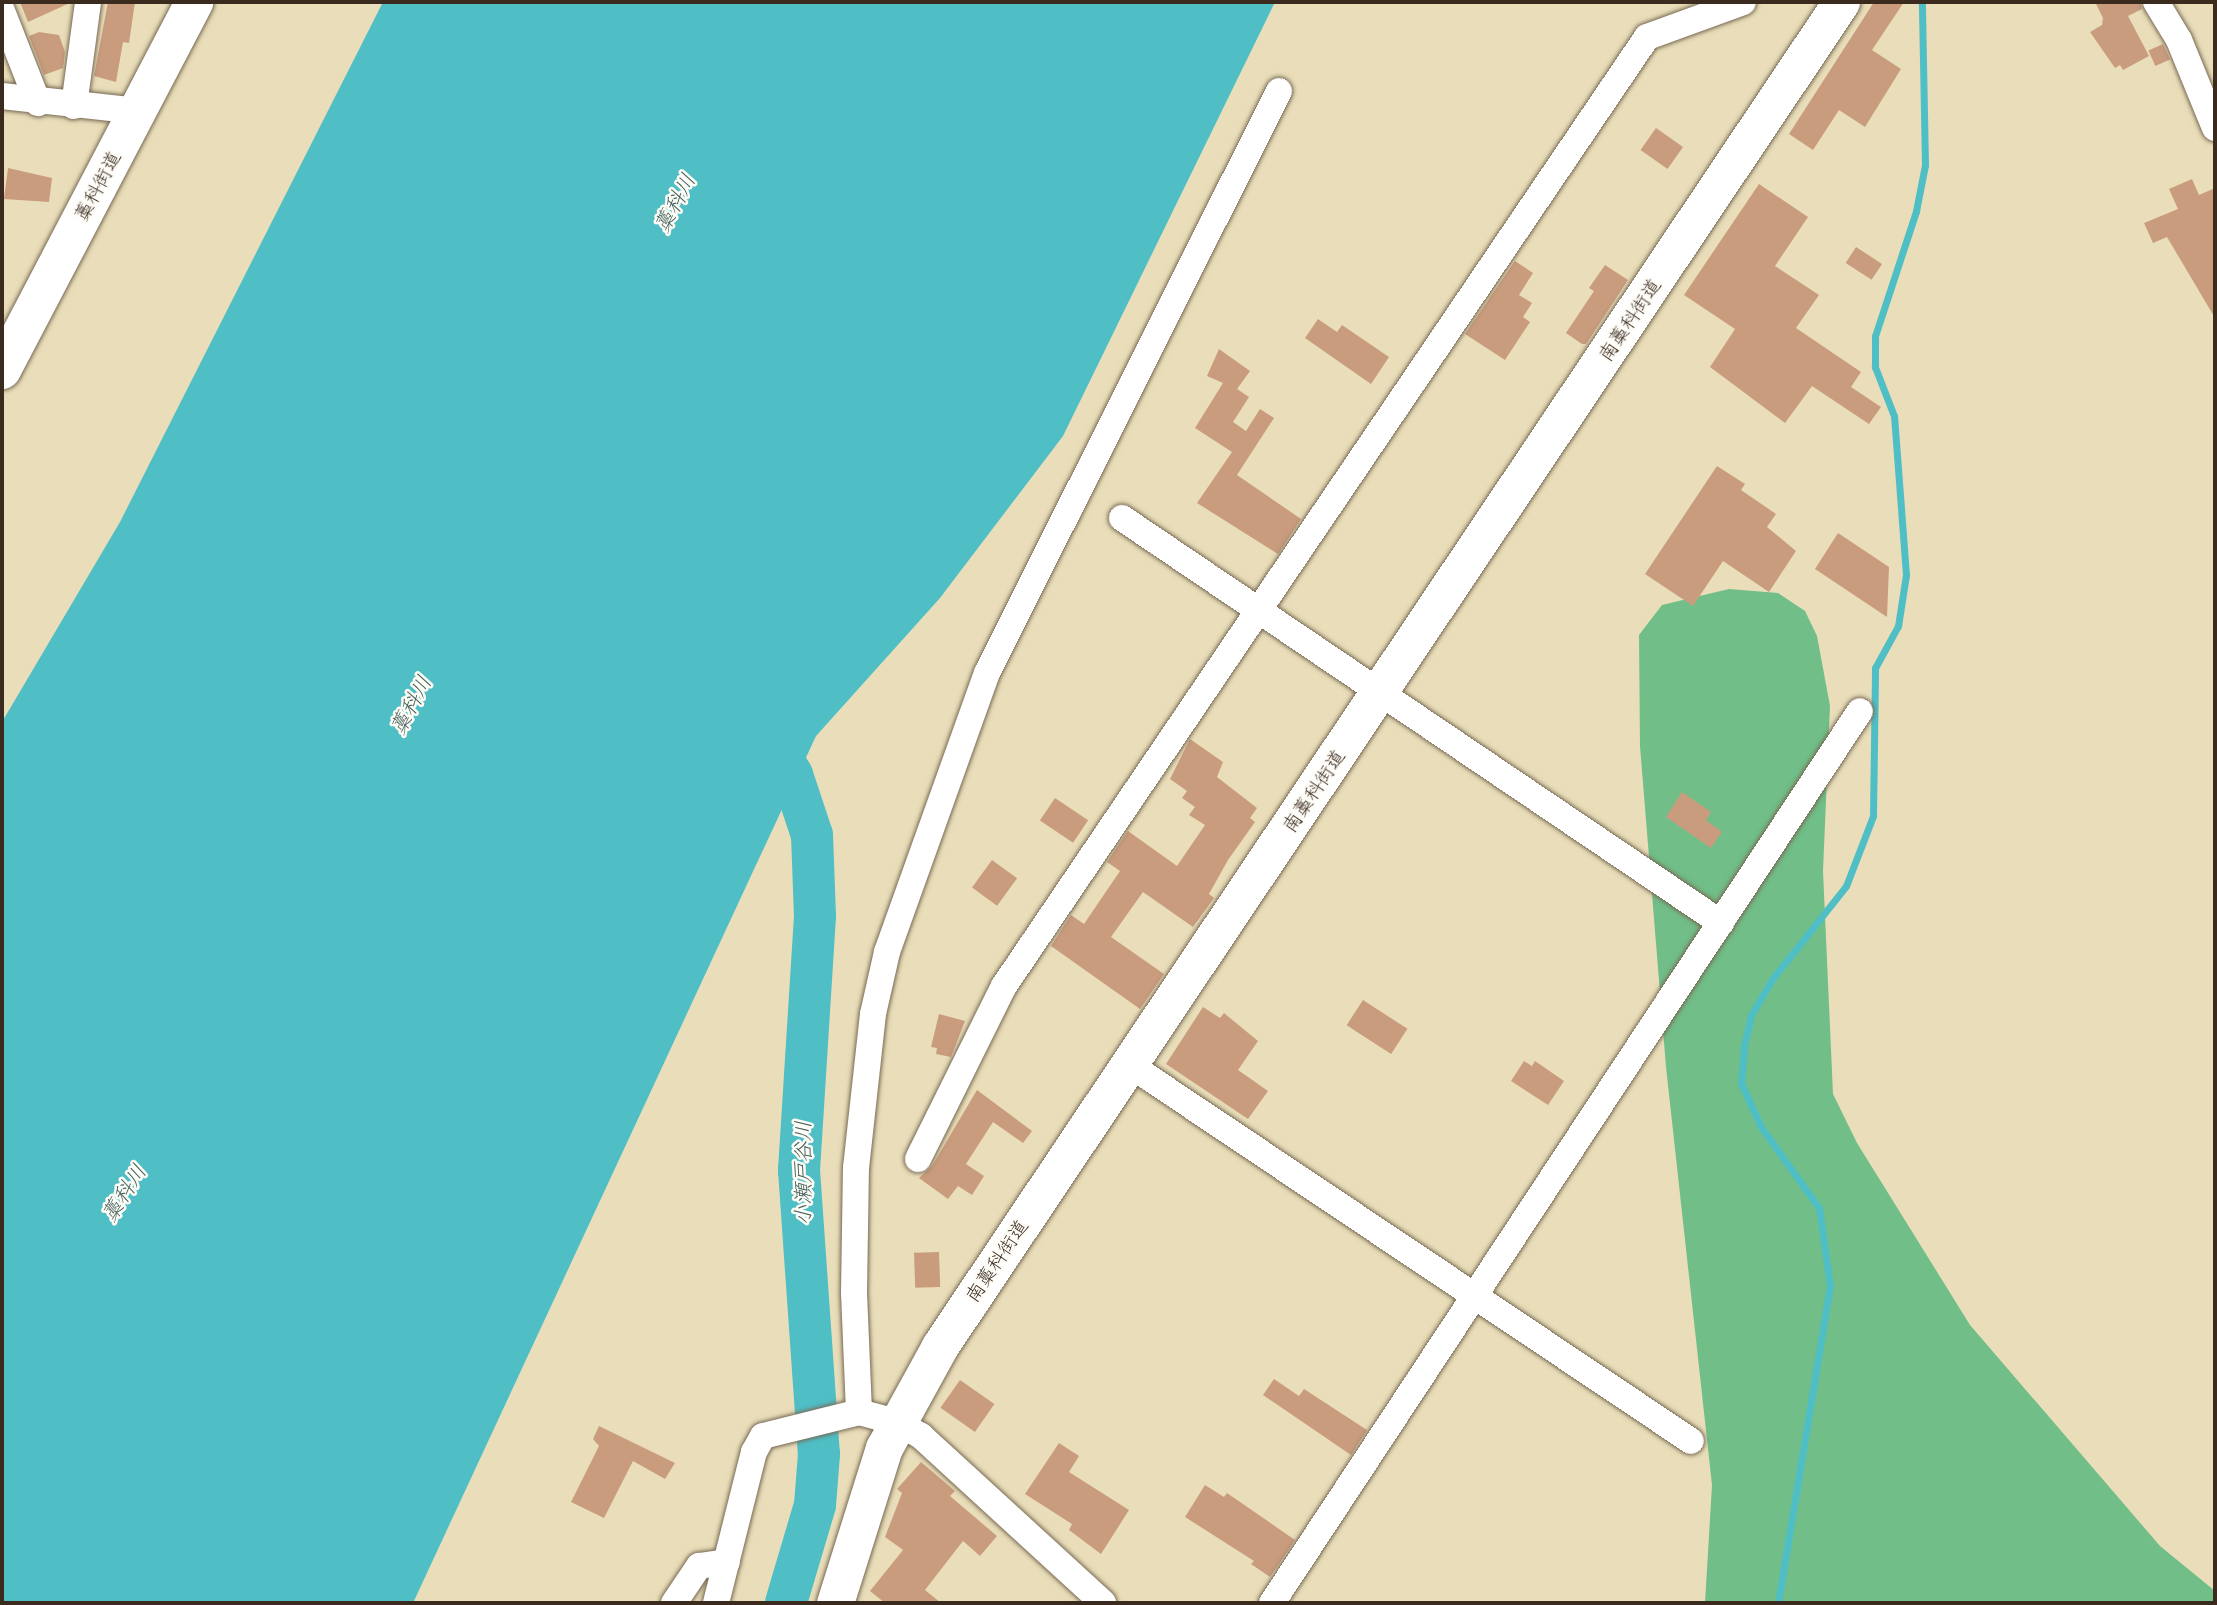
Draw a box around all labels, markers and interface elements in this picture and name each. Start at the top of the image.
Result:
street label: 藁科街道 [70,147,126,225]
water label: 藁科川 [649,169,701,237]
street label: 南藁科街道 [1594,274,1666,366]
water label: 藁科川 [385,671,437,739]
street label: 南藁科街道 [1278,745,1350,837]
water label: 小瀬戸谷川 [790,1121,816,1225]
water label: 藁科川 [96,1160,152,1226]
street label: 南藁科街道 [961,1215,1033,1307]

